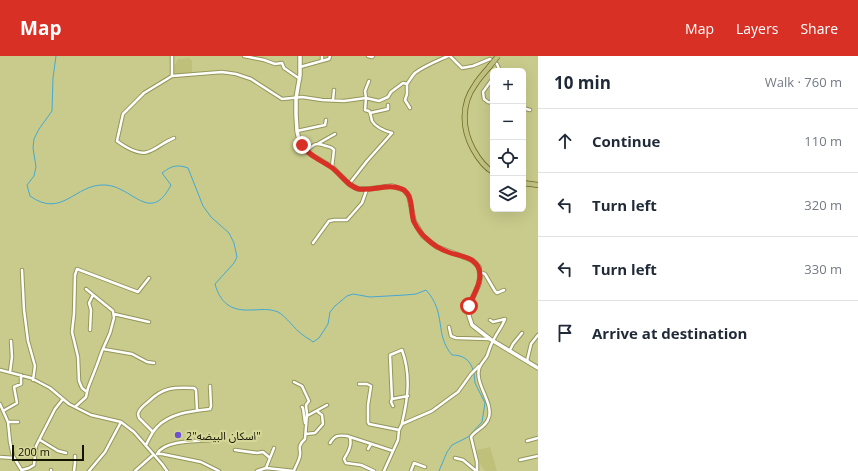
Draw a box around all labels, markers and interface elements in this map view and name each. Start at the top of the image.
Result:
text: Map [20,15,61,41]
text: Map [685,19,714,38]
text: Layers [736,19,778,38]
text: Share [800,19,838,38]
map controls [490,68,526,212]
button: + [490,68,526,104]
text: 10 min [554,71,611,94]
text: Walk · 760 m [765,73,842,91]
button: − [490,104,526,140]
icon: ahead [554,130,576,152]
text: Continue [592,131,660,151]
text: 110 m [804,132,842,150]
route end [293,136,311,154]
button: locate [490,140,526,176]
button: layers [490,176,526,212]
icon: left [554,194,576,216]
text: Turn left [592,195,657,215]
text: 320 m [804,196,842,214]
icon: left [554,258,576,280]
text: Turn left [592,259,657,279]
text: 330 m [804,260,842,278]
route start [460,297,478,315]
icon: arrive [554,322,576,344]
text: Arrive at destination [592,323,747,343]
place label: اسكان البيضه"2" [186,428,261,443]
marker: اسكان البيضه"2" [173,430,183,440]
scale bar [12,443,84,462]
text: 200 m [18,444,50,459]

